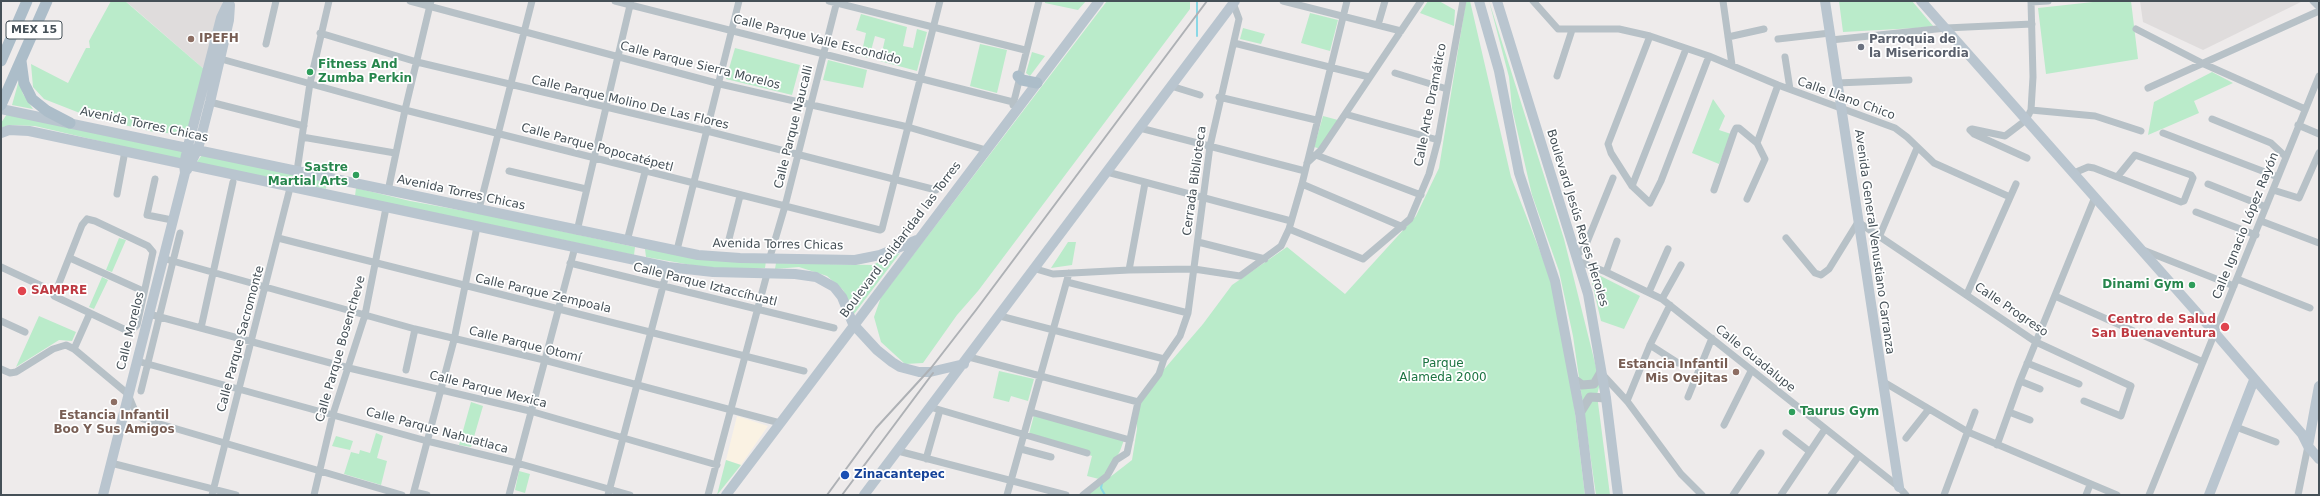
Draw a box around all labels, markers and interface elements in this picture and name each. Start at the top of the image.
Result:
street label: Calle Parque Valle Escondido [732,12,902,68]
road number: MEX 15 [6,21,62,39]
place label: IPEFH [199,32,239,46]
place label: Parroquia de la Misericordia [1869,33,1969,61]
marker: IPEFH [186,34,196,44]
street label: Calle Parque Sierra Morelos [618,39,782,93]
street label: Calle Arte Dramático [1412,42,1450,168]
marker: Parroquia de la Misericordia [1856,42,1866,52]
place label: Fitness And Zumba Perkin [318,58,412,86]
street label: Calle Parque Naucalli [772,64,816,190]
marker: Fitness And Zumba Perkin [305,67,315,77]
street label: Calle Parque Molino De Las Flores [530,73,730,133]
street label: Calle Llano Chico [1795,75,1897,123]
street label: Avenida Torres Chicas [79,104,209,146]
street label: Calle Parque Popocatépetl [519,121,675,175]
street label: Cerrada Biblioteca [1180,125,1210,237]
street label: Boulevard Jesús Reyes Heroles [1543,128,1611,308]
street label: Avenida General Venustiano Carranza [1851,129,1897,355]
street label: Calle Ignacio López Rayón [2210,150,2282,302]
street label: Boulevard Solidaridad las Torres [837,159,965,321]
place label: Sastre Martial Arts [268,161,348,189]
marker: Sastre Martial Arts [351,170,361,180]
street label: Avenida Torres Chicas [396,172,526,214]
street label: Avenida Torres Chicas [713,237,843,253]
street label: Calle Parque Iztaccíhuatl [632,260,778,310]
street label: Calle Parque Sacromonte [214,264,268,414]
street label: Calle Parque Zempoala [474,271,612,317]
street label: Calle Parque Bosencheve [313,274,369,424]
place label: Dinami Gym [2102,278,2184,292]
street label: Calle Progreso [1971,280,2051,340]
marker: Dinami Gym [2187,280,2197,290]
place label: SAMPRE [31,284,87,298]
marker: SAMPRE [16,285,28,297]
street label: Calle Morelos [114,290,148,372]
place label: Centro de Salud San Buenaventura [2091,313,2216,341]
marker: Centro de Salud San Buenaventura [2219,321,2231,333]
street label: Calle Guadalupe [1712,322,1798,396]
street label: Calle Parque Otomí [467,324,583,366]
park label: Parque Alameda 2000 [1399,357,1487,385]
place label: Estancia Infantil Mis Ovejitas [1618,358,1728,386]
marker: Estancia Infantil Mis Ovejitas [1731,367,1741,377]
street label: Calle Parque Mexica [428,368,548,412]
marker: Estancia Infantil Boo Y Sus Amigos [109,397,119,407]
street label: Calle Parque Nahuatlaca [364,405,510,457]
place label: Taurus Gym [1800,405,1879,419]
marker: Taurus Gym [1787,407,1797,417]
place label: Estancia Infantil Boo Y Sus Amigos [53,409,175,437]
place label: Zinacantepec [854,468,945,482]
marker: Zinacantepec [839,469,851,481]

